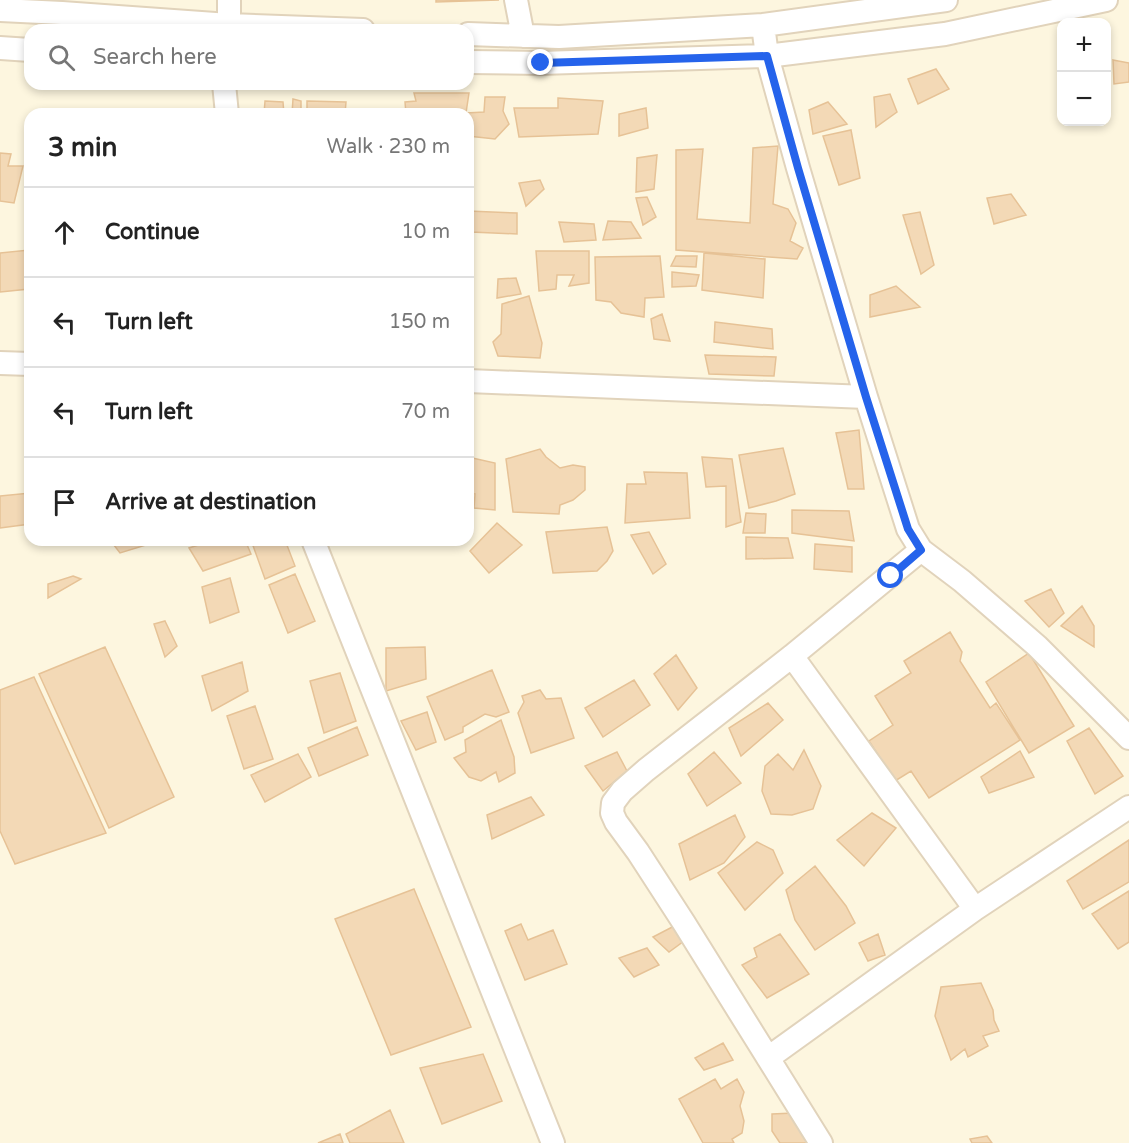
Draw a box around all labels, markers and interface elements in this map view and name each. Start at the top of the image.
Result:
map controls [1057,18,1111,126]
button: + [1057,18,1111,72]
search box [24,24,474,90]
icon: search [45,41,78,74]
text: Search here [93,44,217,70]
route end [527,49,553,75]
button: − [1057,72,1111,126]
text: 3 min [48,132,117,163]
text: Walk · 230 m [327,135,450,159]
icon: ahead [48,216,81,249]
text: Continue [105,219,200,245]
text: 10 m [401,220,450,244]
icon: left [48,306,81,339]
text: Turn left [105,309,193,335]
text: 150 m [389,310,450,334]
icon: left [48,396,81,429]
text: Turn left [105,399,193,425]
text: 70 m [401,400,450,424]
icon: arrive [48,486,81,519]
text: Arrive at destination [105,489,316,515]
route start [877,562,903,588]

